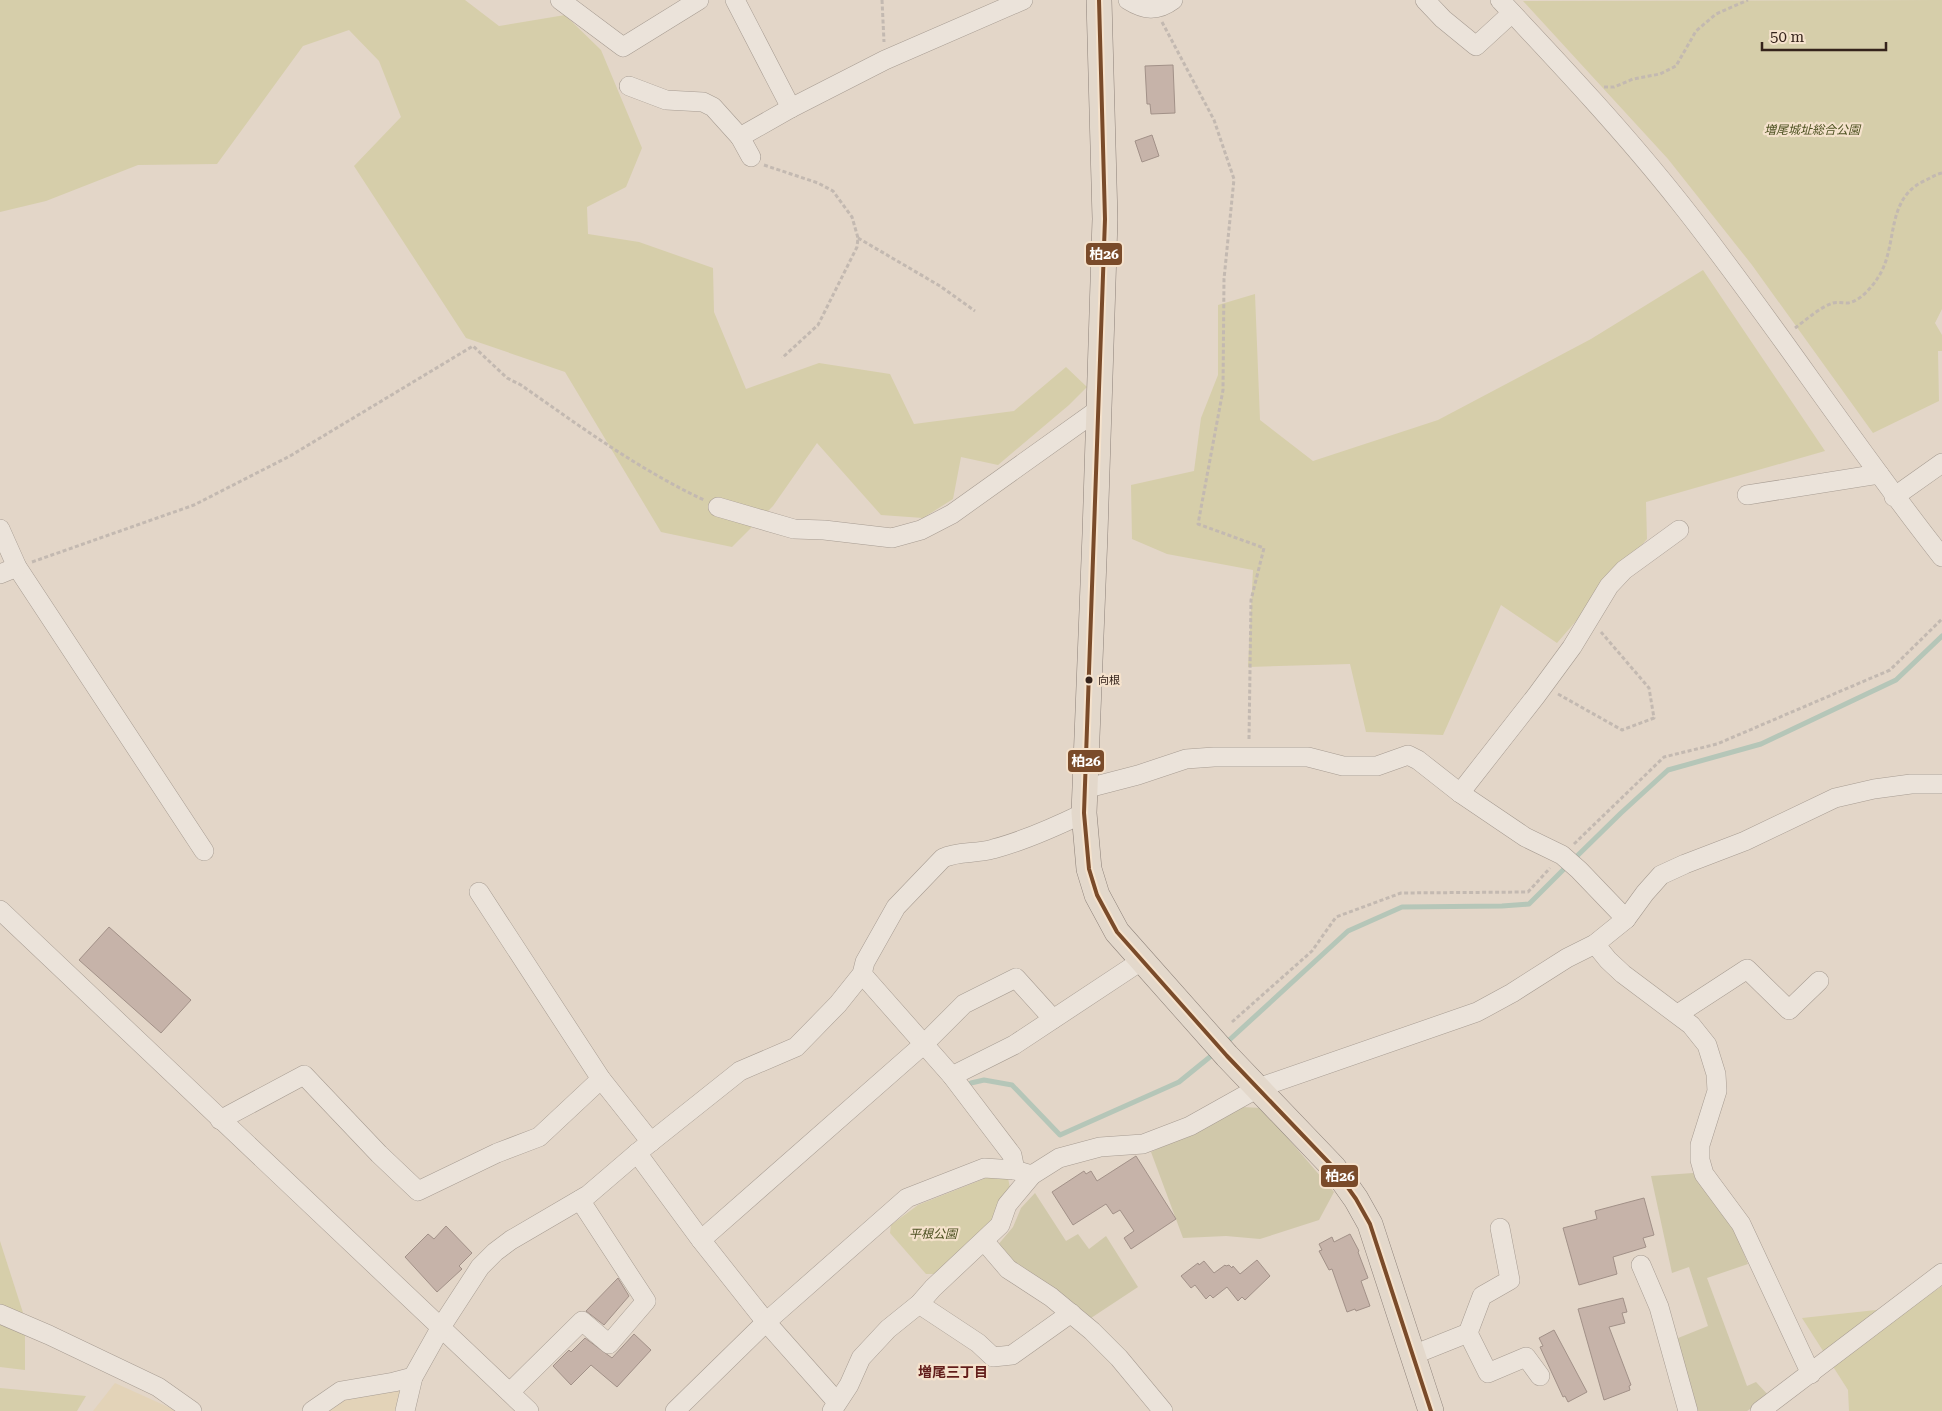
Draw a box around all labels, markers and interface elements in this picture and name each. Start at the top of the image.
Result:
scale bar [1762,20,1886,52]
text: 50 m [1770,28,1805,46]
park label: 増尾城址総合公園 [1764,123,1862,137]
line badge: 柏26 [1085,242,1123,266]
text: 柏26 [1089,246,1119,262]
place label: 向根 [1098,674,1120,687]
marker: 向根 [1084,675,1094,685]
line badge: 柏26 [1067,749,1105,773]
text: 柏26 [1071,753,1101,769]
line badge: 柏26 [1320,1164,1359,1188]
text: 柏26 [1325,1168,1355,1184]
park label: 平根公園 [909,1227,959,1241]
district label: 増尾三丁目 [918,1364,988,1380]

